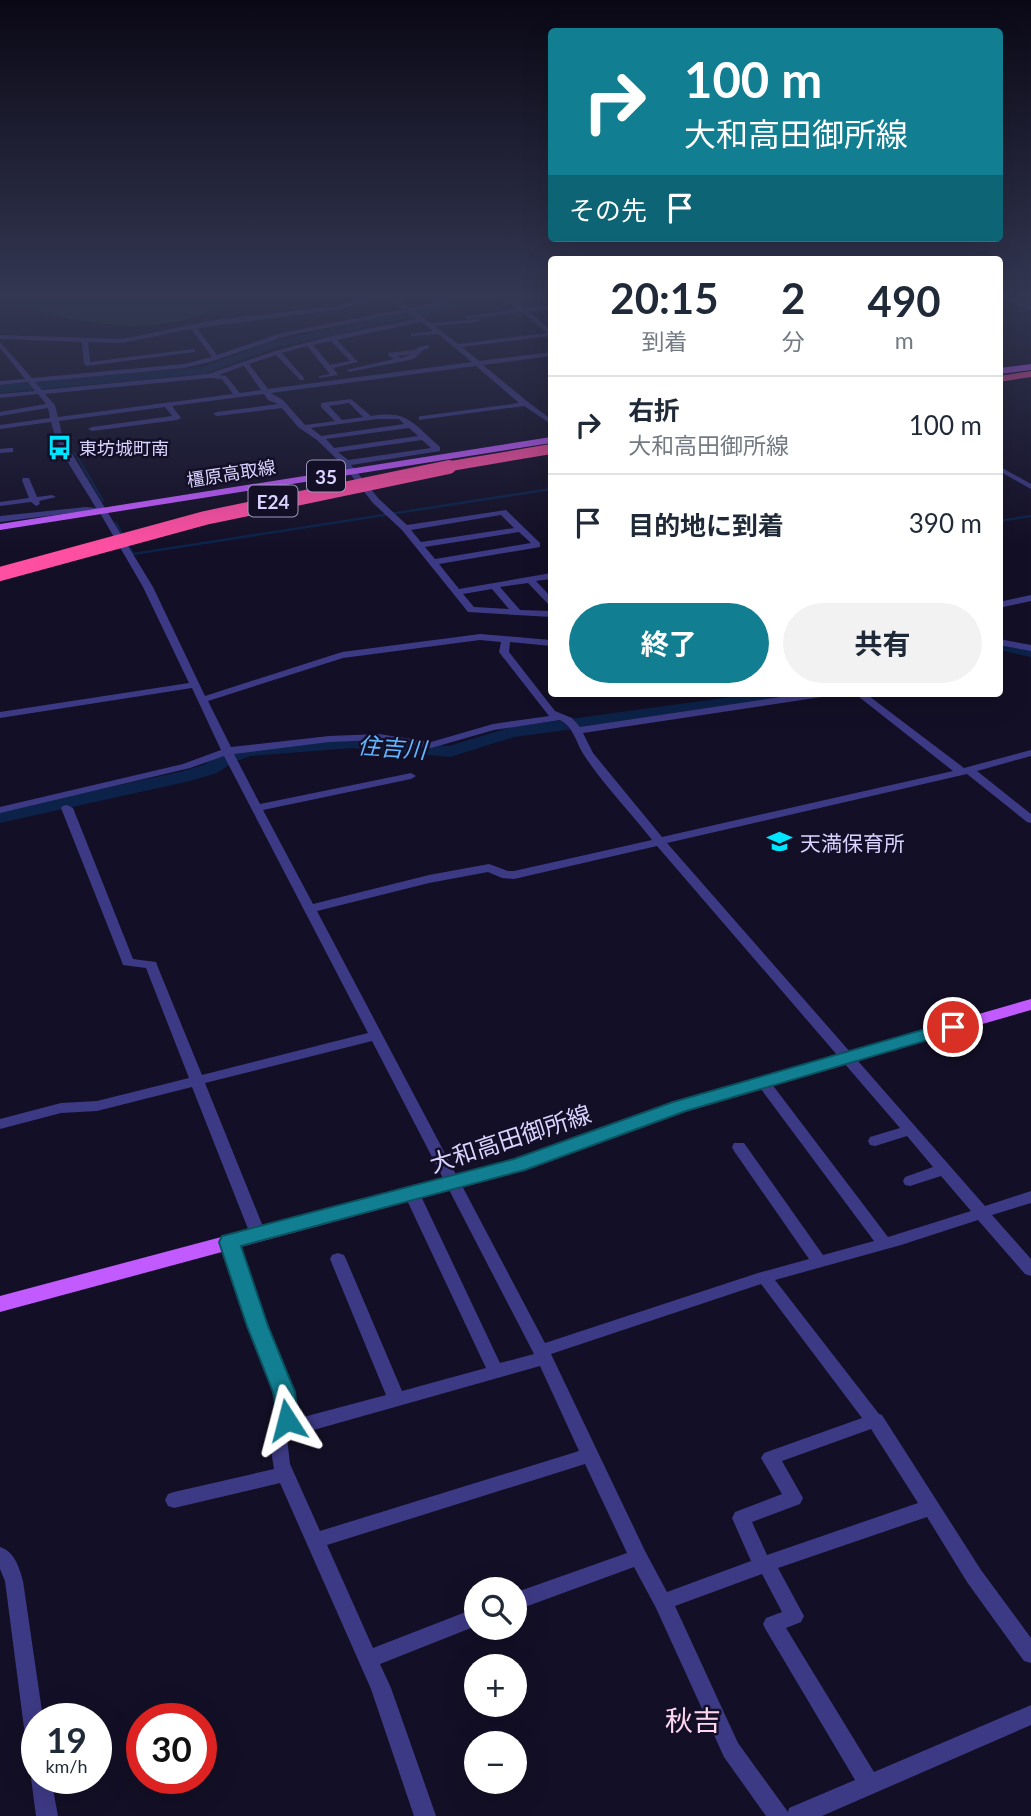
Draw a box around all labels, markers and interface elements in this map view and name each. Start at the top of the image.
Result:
text: 100 m [684,50,822,108]
icon: right [569,56,660,147]
text: 大和高田御所線 [684,114,908,153]
icon: arrive [661,189,699,227]
text: その先 [569,194,647,226]
text: 20:15 [610,273,719,323]
text: 2 [781,273,805,323]
text: 490 [868,276,941,326]
text: m [895,326,914,354]
text: 到着 [641,327,687,355]
text: 分 [782,327,805,355]
text: 右折 [628,394,680,426]
icon: right [569,406,607,444]
text: 100 m [909,409,982,441]
text: 大和高田御所線 [628,431,789,459]
bus stop icon: 東坊城町南 [45,434,73,462]
place label: 東坊城町南 [79,437,169,459]
street label: 橿原高取線 [185,455,277,491]
road number: 35 [307,461,345,491]
road number: E24 [248,486,298,516]
icon: arrive [569,504,607,542]
text: 390 m [909,507,982,539]
text: 目的地に到着 [628,509,784,541]
button: 終了 [569,603,769,683]
button: 共有 [783,603,982,683]
water label: 住吉川 [357,731,430,764]
school or university icon: 天満保育所 [766,828,794,856]
place label: 天満保育所 [800,830,905,855]
pin [923,997,983,1057]
icon: arrive [934,1008,972,1046]
street label: 大和高田御所線 [426,1098,594,1178]
position arrow [250,1383,324,1457]
map controls [464,1577,527,1794]
button: search [464,1577,527,1640]
button: + [464,1654,527,1717]
speed limit sign: 30 [126,1703,217,1794]
district label: 秋吉 [665,1703,721,1737]
text: 19 [46,1718,87,1760]
button: − [464,1731,527,1794]
text: km/h [45,1755,88,1777]

